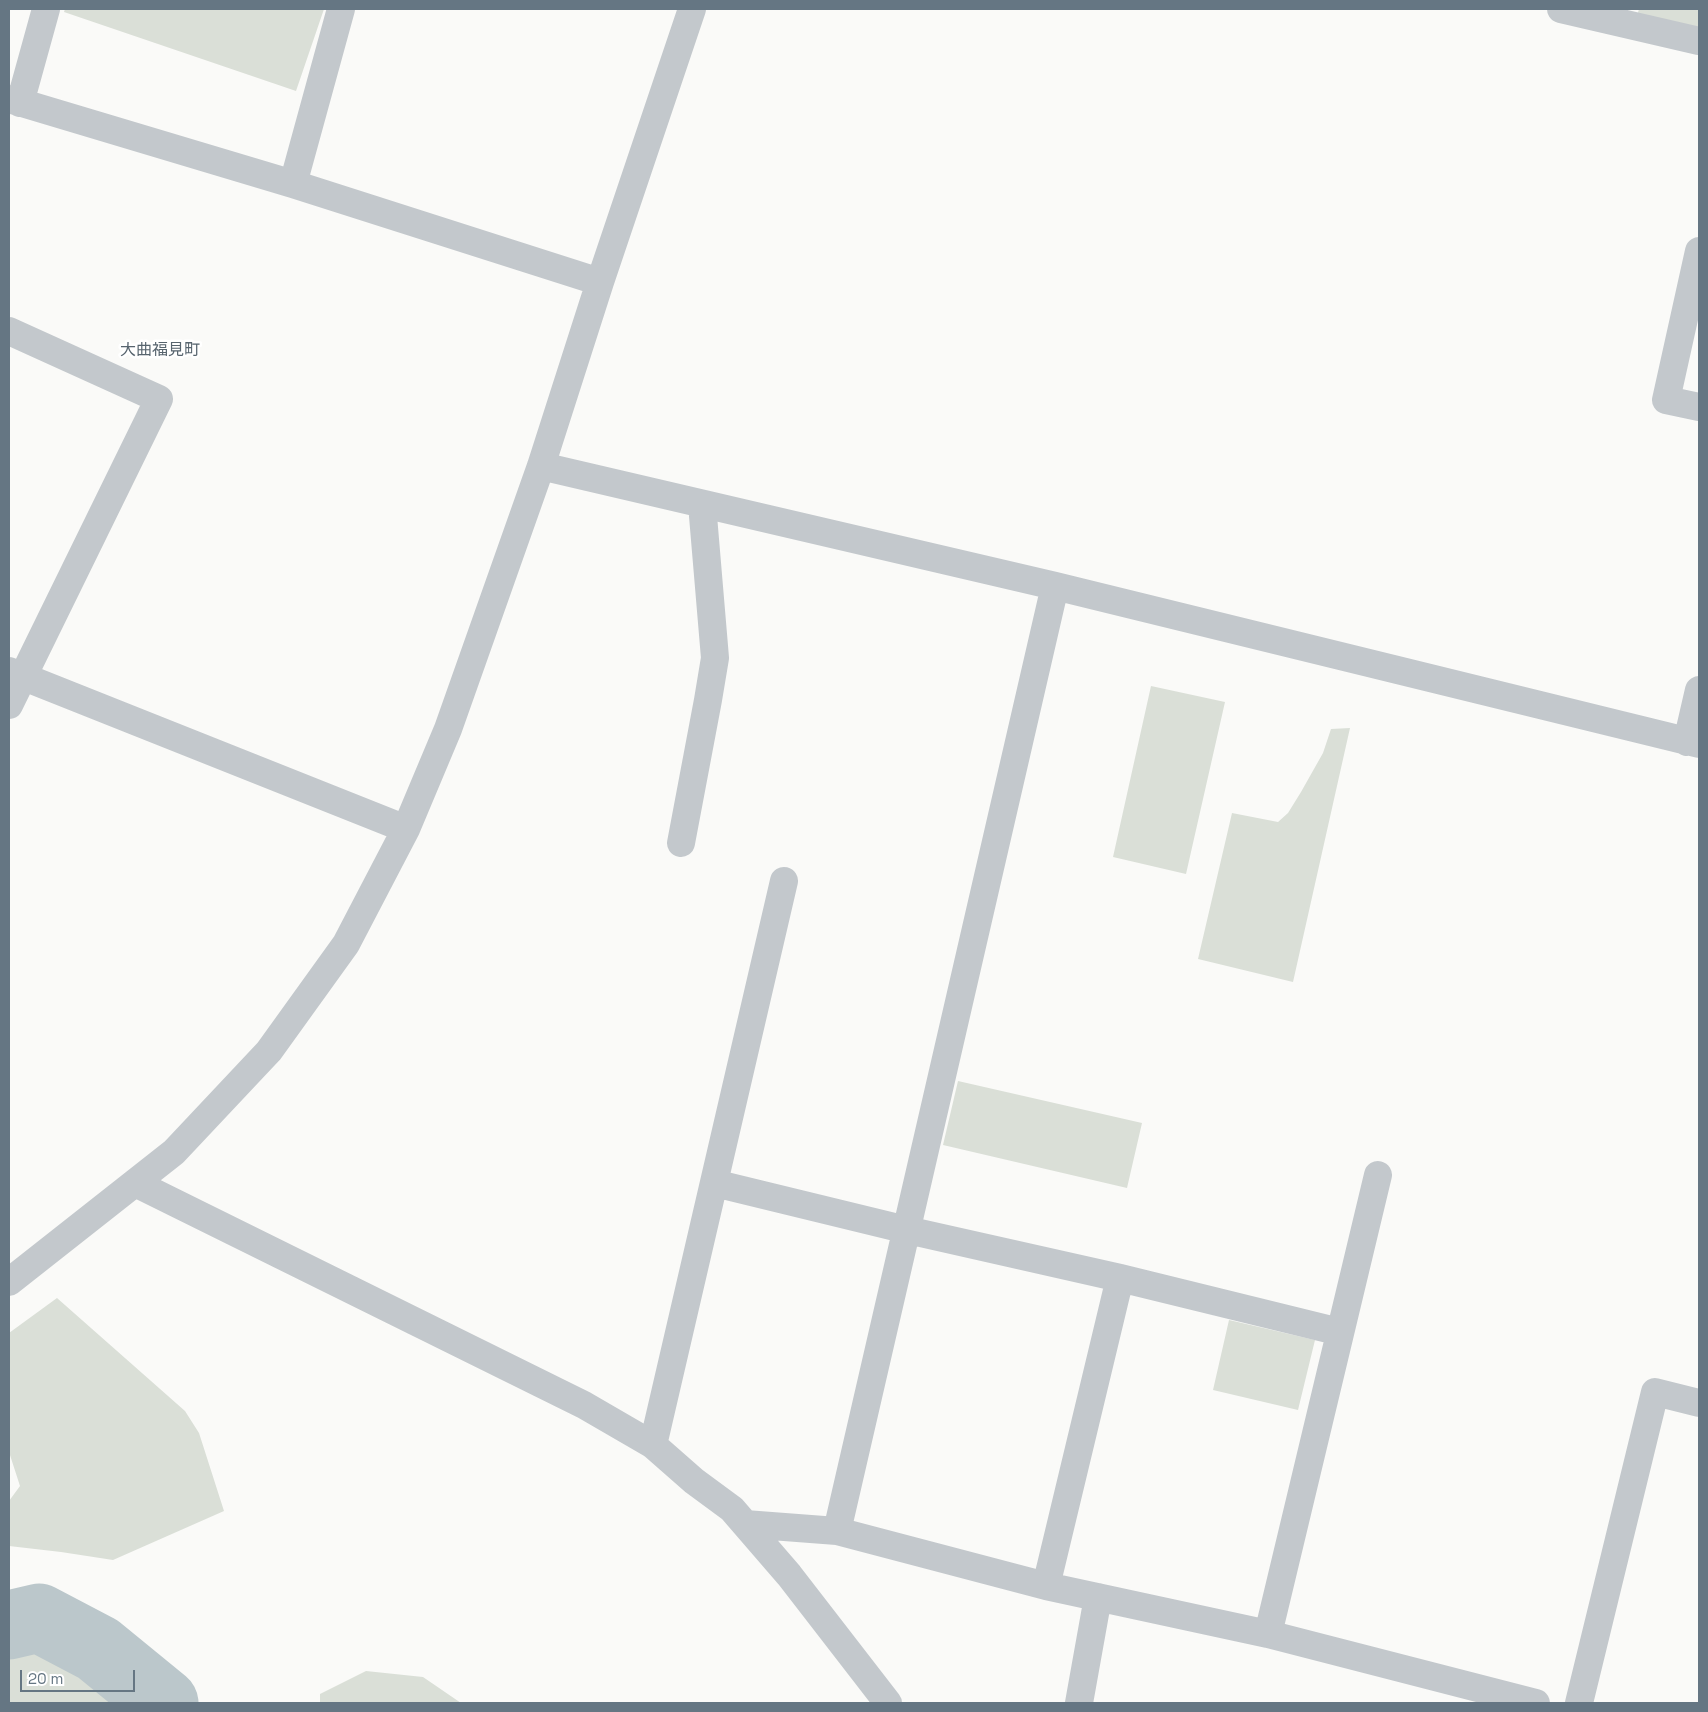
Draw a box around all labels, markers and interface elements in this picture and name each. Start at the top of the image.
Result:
district label: 大曲福見町 [120,341,200,361]
scale bar [22,1660,138,1692]
text: 20 m [28,1669,63,1688]

